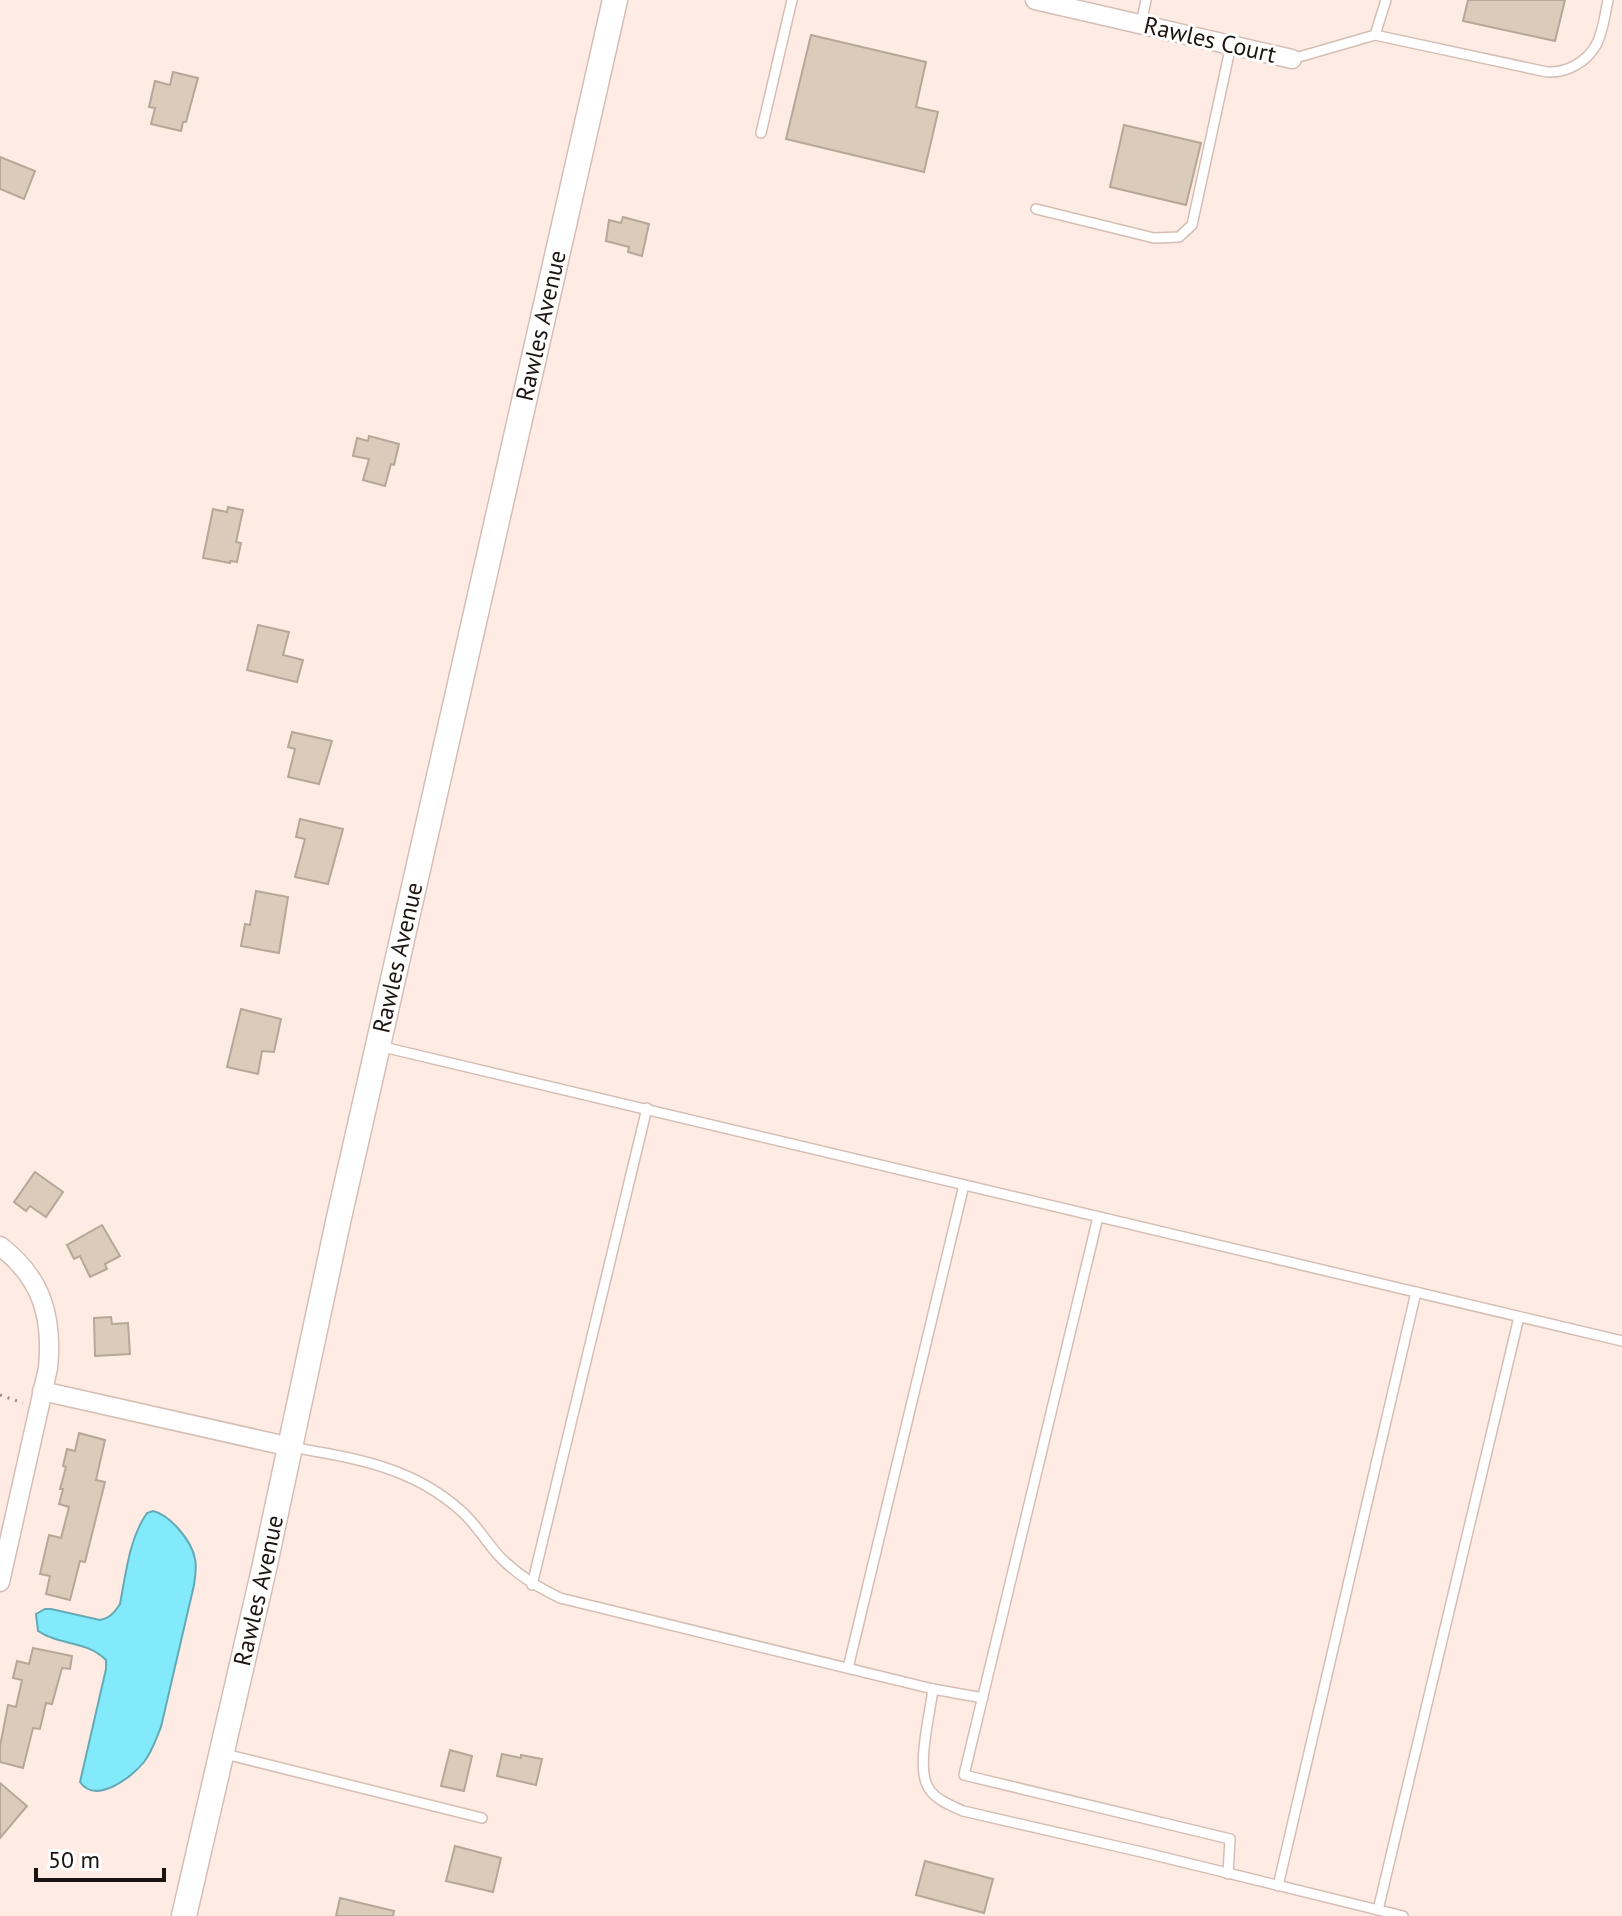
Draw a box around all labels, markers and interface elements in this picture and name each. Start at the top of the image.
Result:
street label: Rawles Court [1141,9,1279,70]
street label: Rawles Avenue [509,247,573,404]
street label: Rawles Avenue [365,879,430,1036]
street label: Rawles Avenue [226,1512,290,1669]
scale bar [36,1832,164,1882]
text: 50 m [48,1844,100,1875]

